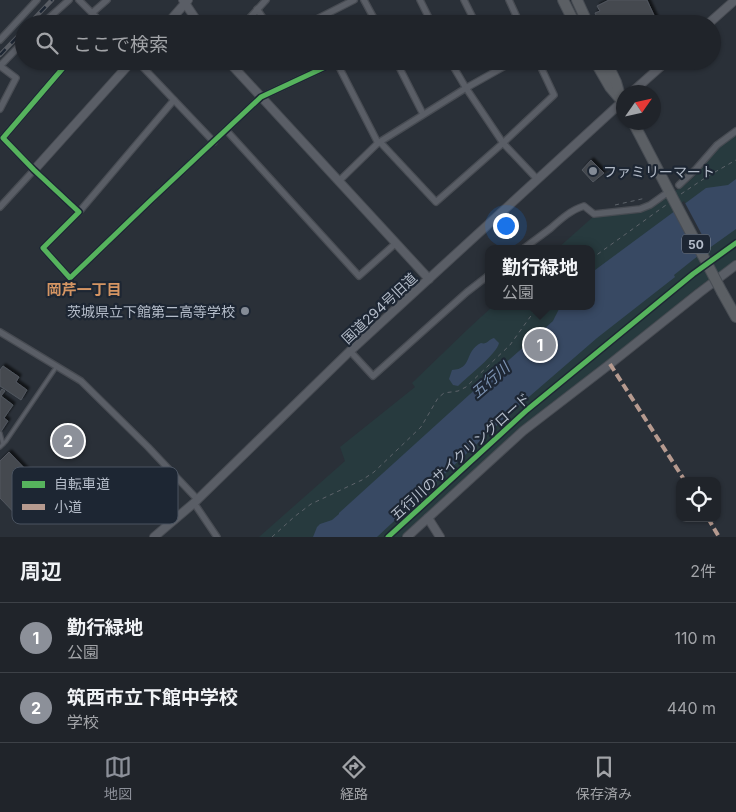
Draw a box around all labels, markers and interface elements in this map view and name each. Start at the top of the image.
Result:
search box [15,15,721,70]
icon: search [33,29,61,57]
text: ここで検索 [73,33,168,56]
north arrow [616,85,661,130]
place label: ファミリーマート [603,163,715,180]
marker: ファミリーマート [587,165,599,177]
your location [493,213,519,239]
road number: 50 [682,234,710,253]
popup [485,245,595,310]
text: 勤行緑地 [502,256,578,279]
street label: 国道294号旧道 [338,269,420,347]
district label: 岡芹一丁目 [46,280,122,299]
text: 公園 [502,282,534,302]
place label: 茨城県立下館第二高等学校 [67,303,235,320]
marker: 茨城県立下館第二高等学校 [239,305,251,317]
pin: 1 [524,326,556,364]
water label: 五行川 [467,357,515,402]
street label: 五行川のサイクリングロード [387,389,533,523]
pin: 2 [52,422,84,460]
legend [12,467,178,524]
text: 自転車道 [54,475,110,492]
map controls [676,477,721,522]
button: locate [676,477,721,522]
text: 小道 [54,498,82,515]
text: 周辺 [20,559,62,584]
text: 2件 [690,561,716,581]
text: 勤行緑地 [67,616,143,639]
text: 1 [33,628,39,648]
text: 110 m [674,628,716,648]
text: 公園 [67,642,99,662]
text: 筑西市立下館中学校 [67,686,238,709]
text: 2 [31,698,41,718]
text: 440 m [667,698,716,718]
text: 学校 [67,712,99,732]
tab: 地図 [104,753,132,803]
tab: 経路 [340,753,368,803]
tab: 保存済み [576,753,632,803]

